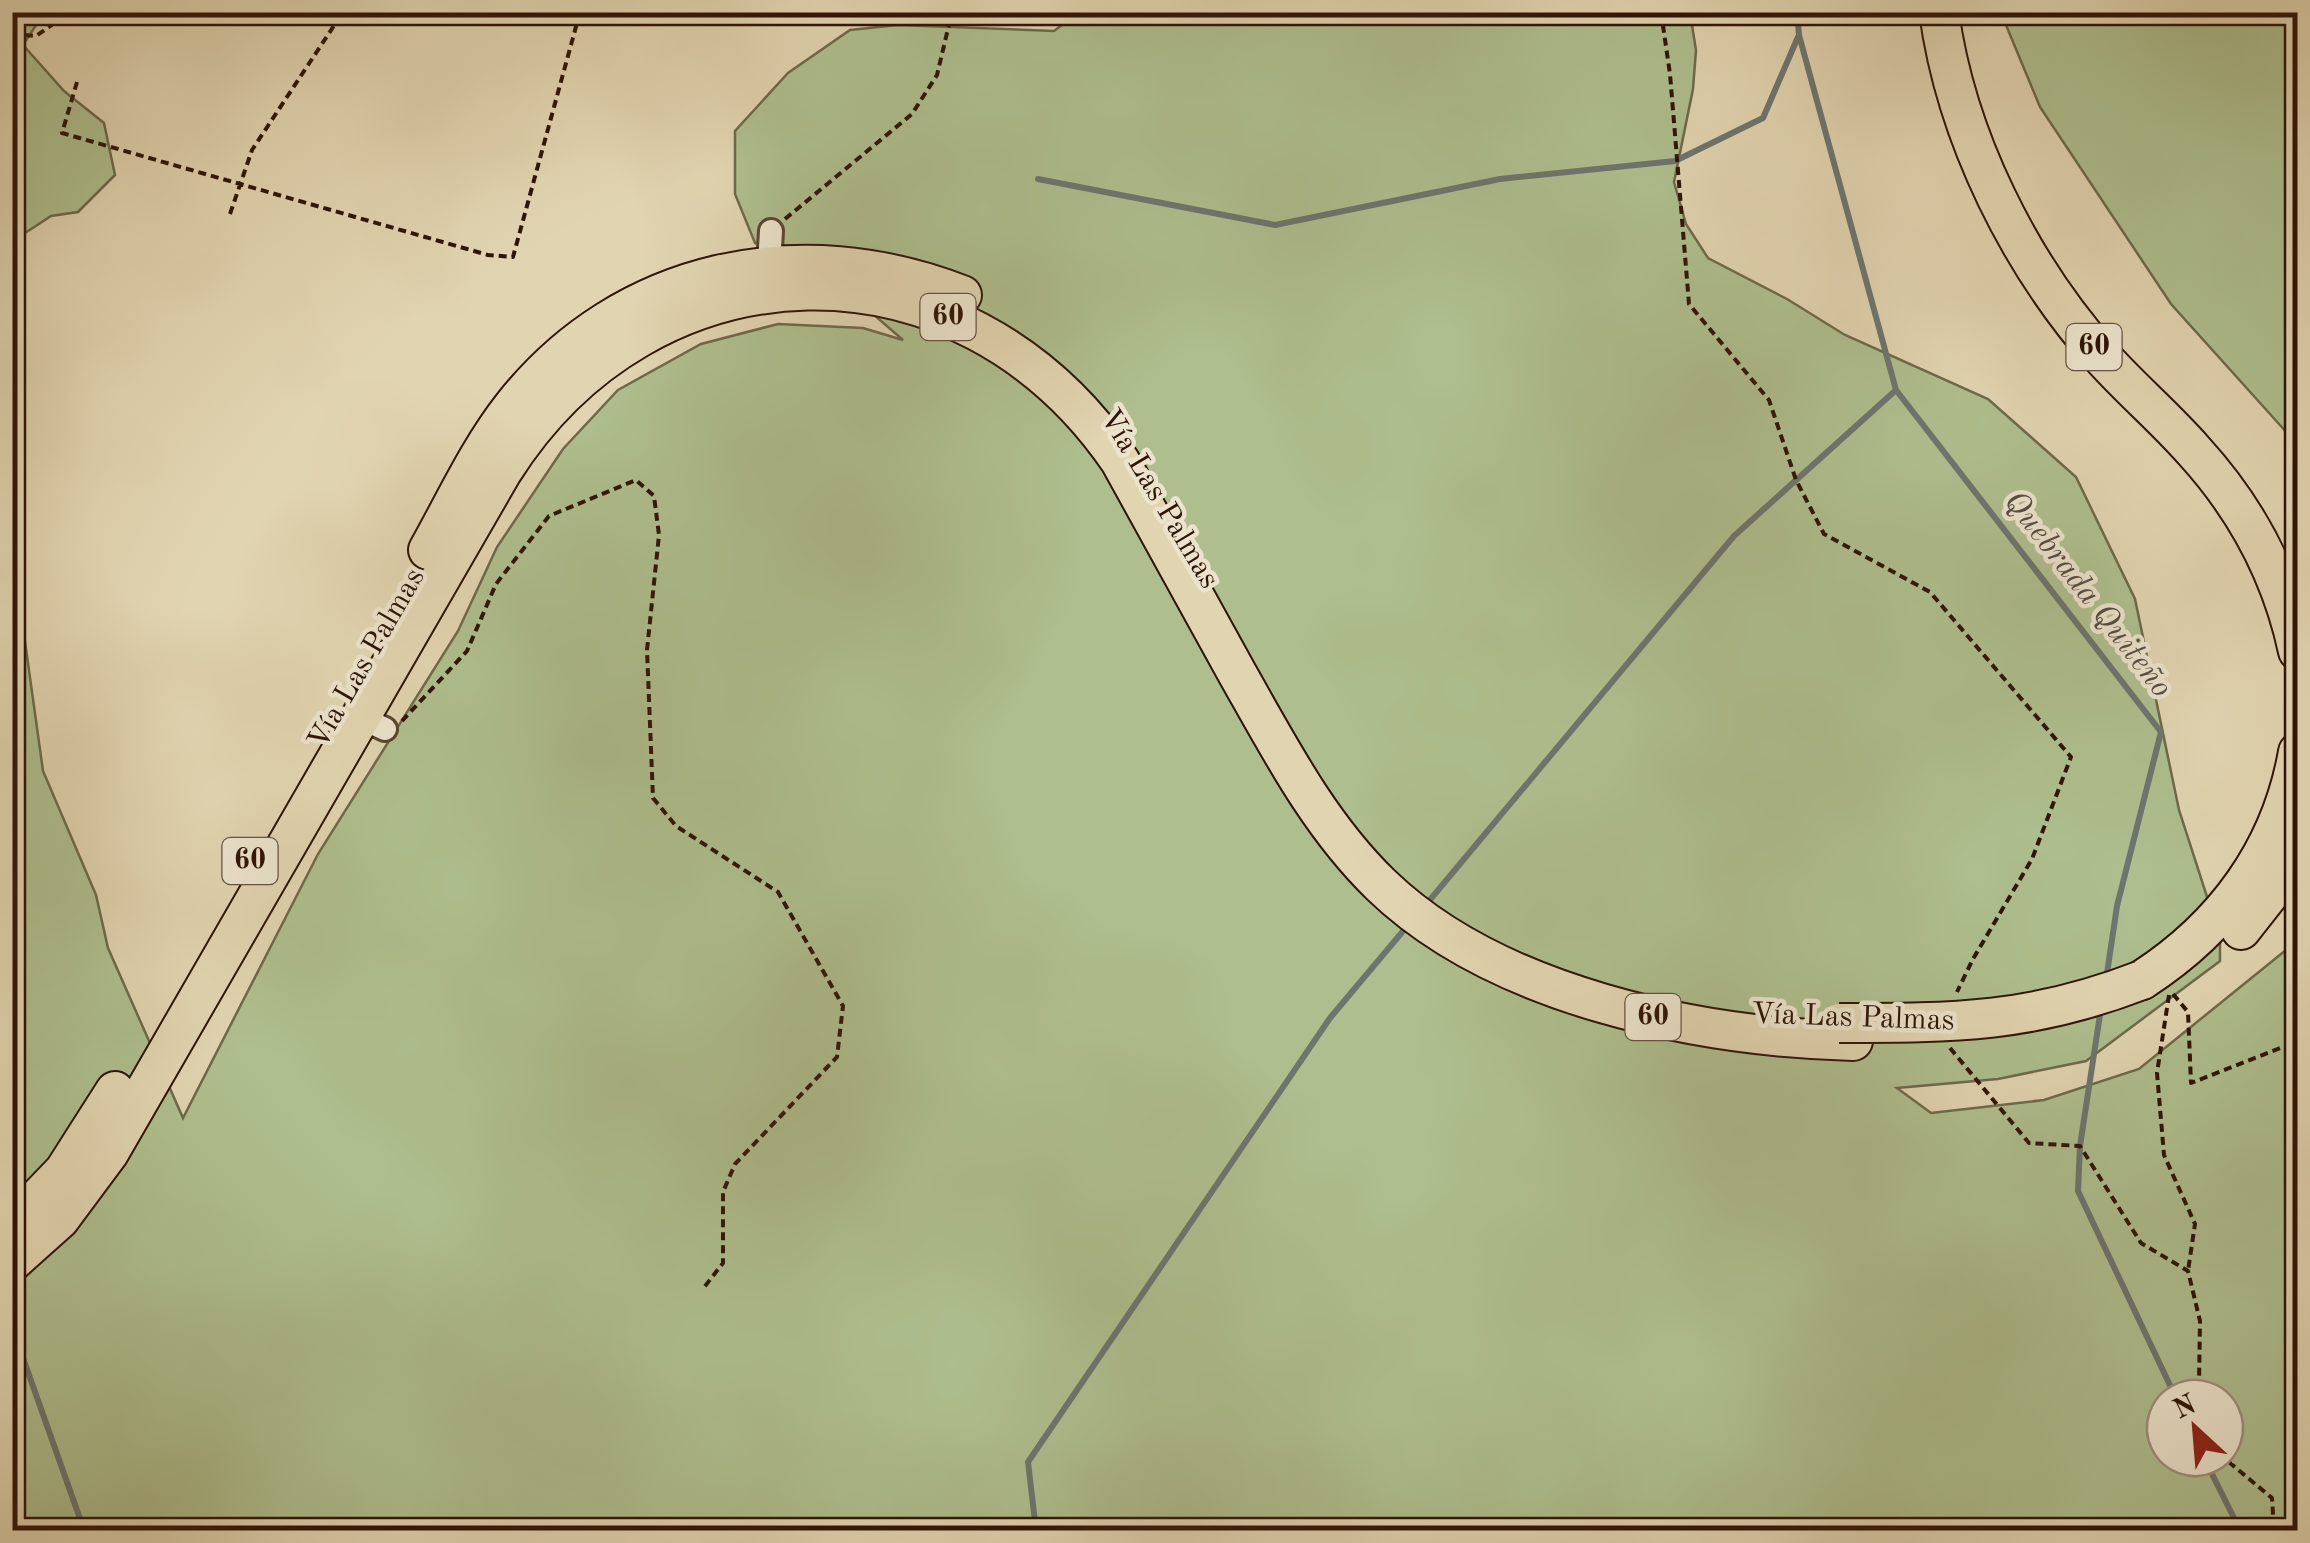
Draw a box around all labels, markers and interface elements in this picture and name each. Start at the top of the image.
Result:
road number: 60 [920,294,976,340]
road number: 60 [2066,324,2122,370]
street label: Vía Las Palmas [1094,404,1224,594]
water label: Quebrada Quiteño [1997,486,2177,704]
street label: Vía Las Palmas [303,564,431,754]
road number: 60 [222,838,278,884]
road number: 60 [1626,994,1680,1040]
street label: Vía Las Palmas [1751,999,1955,1037]
north arrow [2145,1378,2245,1478]
text: N [2170,1391,2202,1426]

